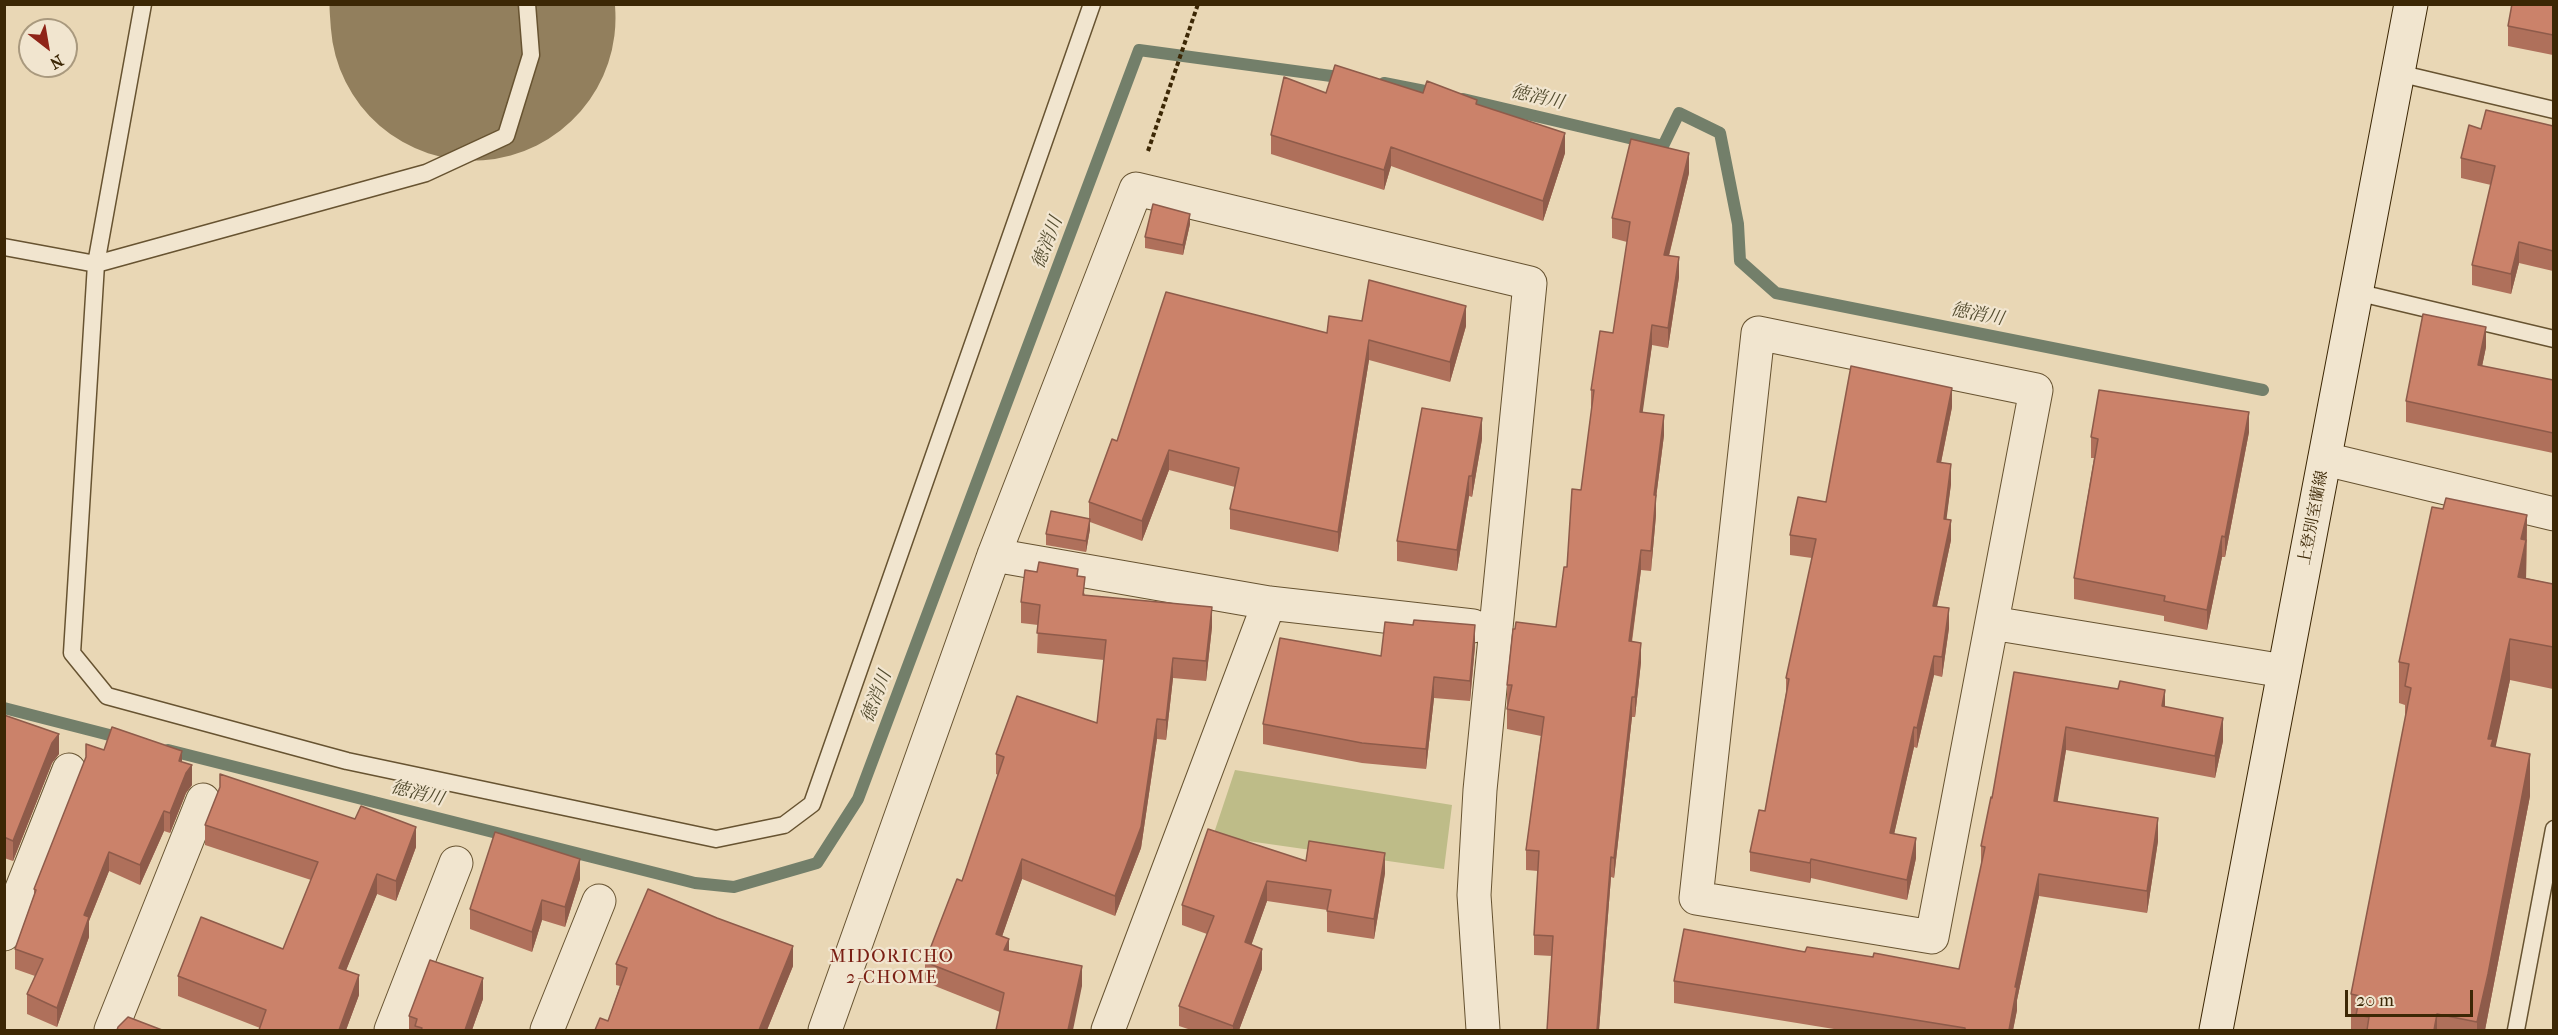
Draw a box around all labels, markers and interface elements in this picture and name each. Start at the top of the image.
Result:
north arrow [18,18,78,78]
text: N [46,51,67,73]
water label: 徳消川 [1508,81,1566,115]
water label: 徳消川 [1028,214,1068,272]
water label: 徳消川 [1948,299,2006,331]
street label: 上登別室蘭線 [2295,469,2333,567]
water label: 徳消川 [857,668,897,726]
water label: 徳消川 [388,777,446,811]
district label: MIDORICHO 2-CHOME [829,947,955,990]
scale bar [2348,978,2476,1016]
text: 20 m [2356,990,2394,1011]

